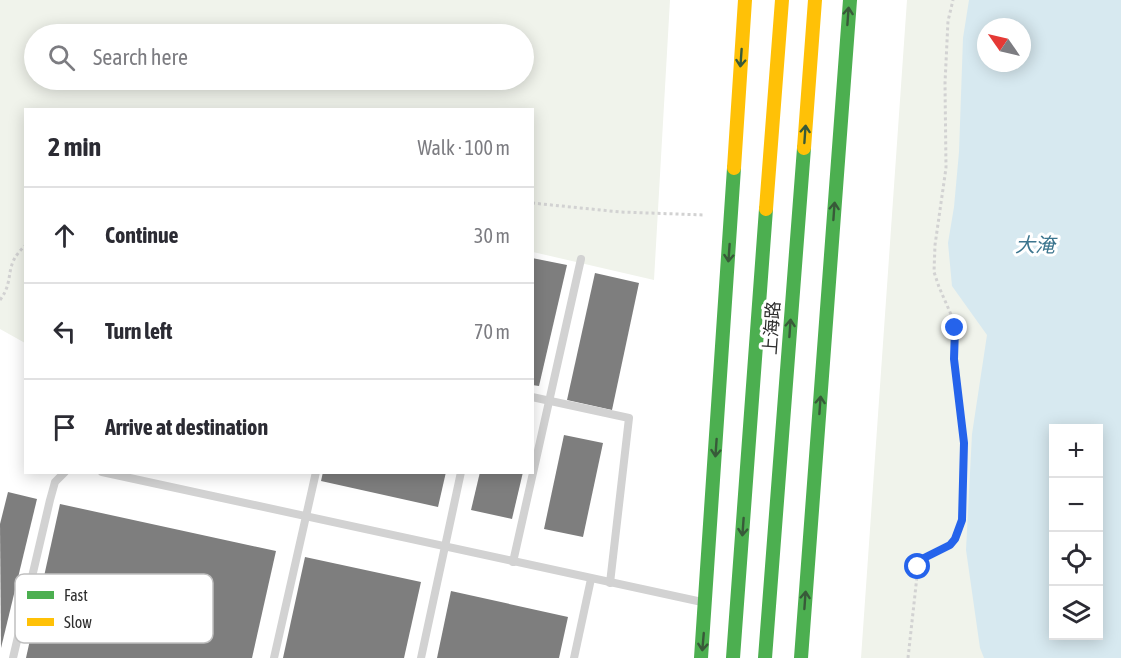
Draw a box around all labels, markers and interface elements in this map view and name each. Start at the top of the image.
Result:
one-way arrow [843,7,854,27]
north arrow [977,18,1031,72]
search box [24,24,534,90]
icon: search [45,41,78,74]
text: Search here [93,44,188,70]
one-way arrow [736,48,747,68]
one-way arrow [799,125,810,144]
text: 2 min [48,132,101,162]
text: Walk · 100 m [418,136,510,159]
one-way arrow [829,201,840,221]
icon: ahead [48,219,81,252]
text: Continue [105,222,179,248]
text: 30 m [474,224,510,247]
water label: 大淹 [1015,233,1058,256]
one-way arrow [723,242,734,262]
street label: 上海路 [759,300,784,356]
route end [941,314,967,340]
icon: left [48,315,81,348]
text: Turn left [105,318,172,344]
one-way arrow [785,319,796,339]
text: 70 m [474,320,510,343]
one-way arrow [814,396,825,416]
icon: arrive [48,411,81,444]
text: Arrive at destination [105,414,268,440]
map controls [1049,424,1103,640]
button: + [1049,424,1103,478]
one-way arrow [710,437,721,457]
button: − [1049,478,1103,532]
one-way arrow [737,516,748,536]
button: locate [1049,532,1103,586]
route start [904,553,930,579]
legend [15,574,213,643]
text: Fast [64,586,88,604]
button: layers [1049,586,1103,640]
one-way arrow [800,590,811,610]
text: Slow [64,613,92,631]
one-way arrow [697,632,708,652]

